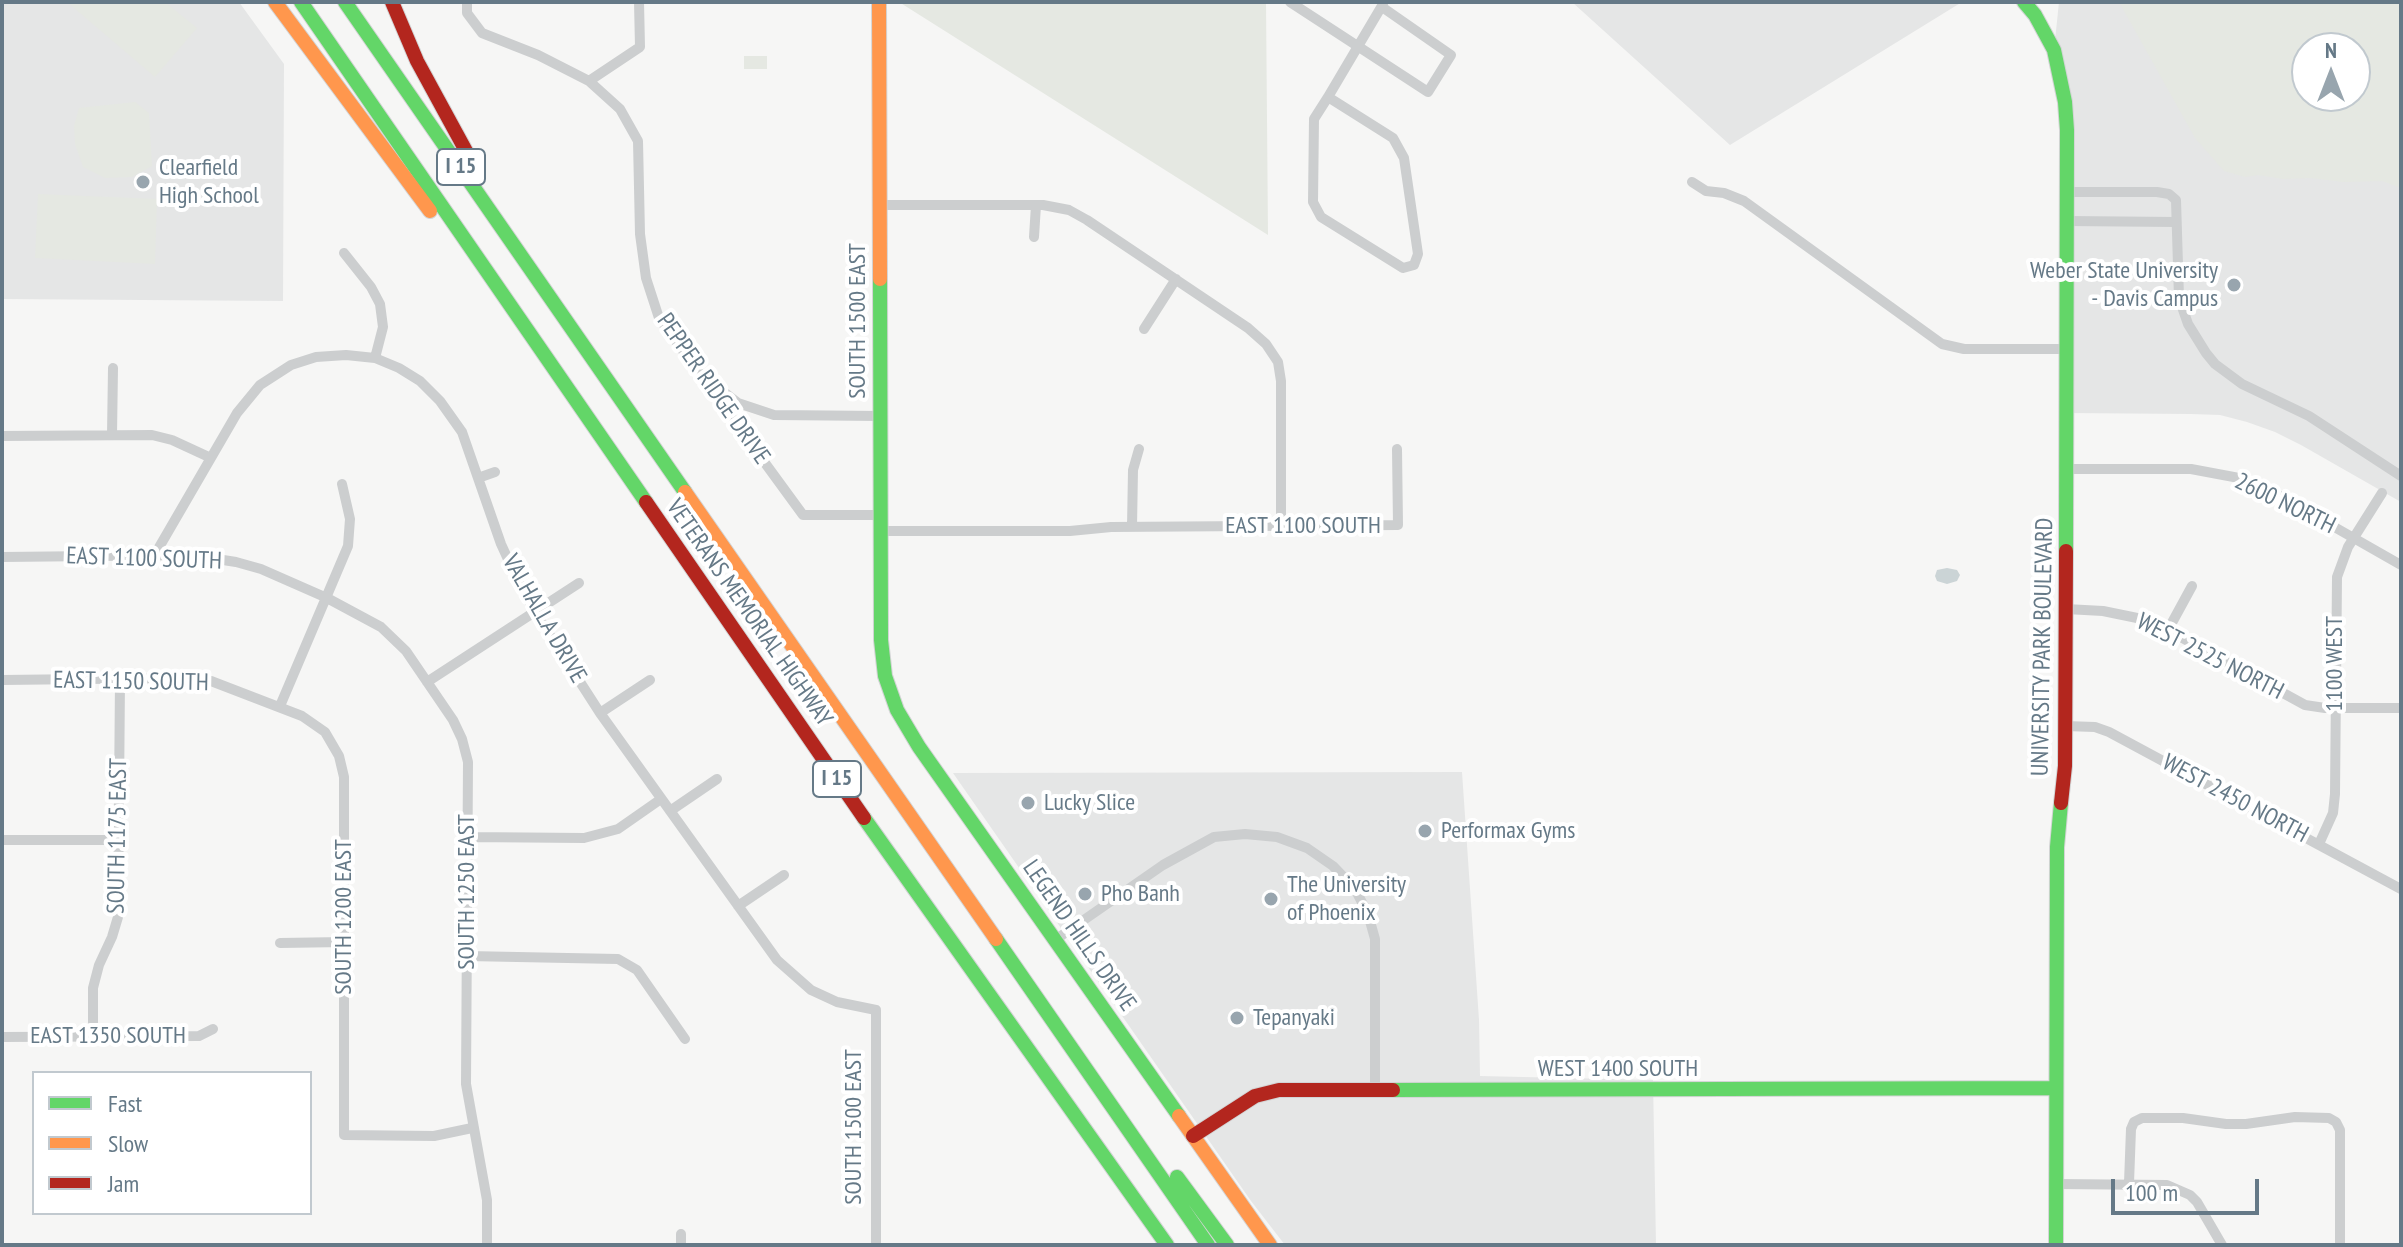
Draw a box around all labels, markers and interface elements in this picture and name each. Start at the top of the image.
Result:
north arrow [2291,32,2371,112]
text: N [2325,36,2337,64]
road number: I 15 [437,149,485,185]
place label: Clearfield High School [159,154,259,210]
marker: Clearfield High School [134,173,152,191]
street label: SOUTH 1500 EAST [844,243,872,399]
place label: Weber State University - Davis Campus [2030,257,2218,313]
marker: Weber State University - Davis Campus [2225,276,2243,294]
street label: PEPPER RIDGE DRIVE [650,308,776,470]
street label: 2600 NORTH [2230,467,2340,541]
street label: VETERANS MEMORIAL HIGHWAY [660,494,838,732]
street label: EAST 1100 SOUTH [1225,512,1381,540]
street label: UNIVERSITY PARK BOULEVARD [2026,518,2060,776]
street label: EAST 1100 SOUTH [66,542,222,576]
street label: VALHALLA DRIVE [496,550,592,688]
street label: WEST 2525 NORTH [2132,608,2288,706]
street label: 1100 WEST [2321,616,2349,712]
street label: EAST 1150 SOUTH [53,666,209,698]
street label: WEST 2450 NORTH [2157,749,2313,849]
street label: SOUTH 1175 EAST [102,758,134,914]
road number: I 15 [813,761,861,797]
place label: Lucky Slice [1044,789,1135,817]
marker: Lucky Slice [1019,794,1037,812]
street label: SOUTH 1250 EAST [453,814,481,970]
place label: Performax Gyms [1441,817,1575,845]
marker: Performax Gyms [1416,822,1434,840]
street label: SOUTH 1200 EAST [330,839,358,995]
street label: LEGEND HILLS DRIVE [1016,855,1142,1017]
place label: The University of Phoenix [1287,871,1406,927]
place label: Pho Banh [1101,880,1180,908]
marker: Pho Banh [1076,885,1094,903]
marker: The University of Phoenix [1262,890,1280,908]
place label: Tepanyaki [1253,1004,1335,1032]
marker: Tepanyaki [1228,1009,1246,1027]
street label: EAST 1350 SOUTH [30,1022,186,1050]
street label: SOUTH 1500 EAST [840,1049,868,1205]
street label: WEST 1400 SOUTH [1538,1055,1698,1083]
legend [32,1071,312,1215]
text: Fast [108,1088,142,1119]
text: Slow [108,1128,148,1159]
scale bar [2115,1163,2263,1213]
text: Jam [108,1168,139,1199]
text: 100 m [2125,1177,2178,1208]

